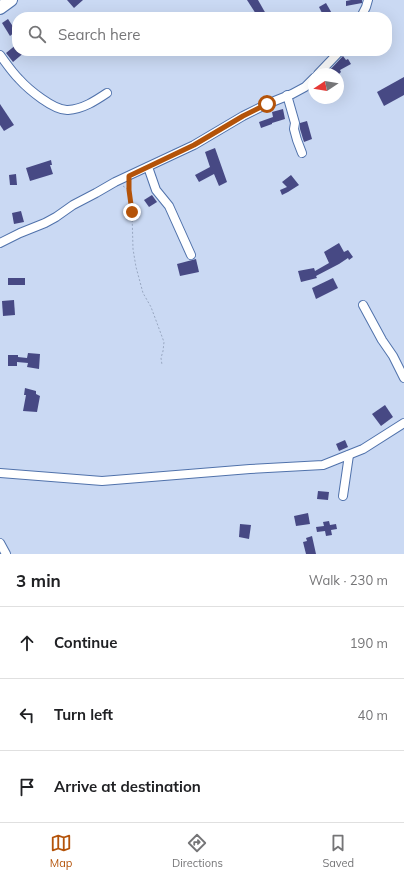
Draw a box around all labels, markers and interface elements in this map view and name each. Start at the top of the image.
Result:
search box [12,12,392,56]
icon: search [26,23,48,45]
text: Search here [58,25,140,44]
north arrow [308,68,344,104]
route start [258,95,276,113]
route end [123,203,141,221]
text: 3 min [16,570,61,591]
text: Walk · 230 m [309,572,388,588]
icon: ahead [16,632,38,654]
text: Continue [54,633,117,652]
text: 190 m [350,635,388,651]
icon: left [16,704,38,726]
text: Turn left [54,705,113,724]
text: 40 m [358,707,388,723]
icon: arrive [16,776,38,798]
text: Arrive at destination [54,777,201,796]
tab: Map [50,832,72,870]
tab: Directions [172,832,223,870]
tab: Saved [322,832,354,870]

